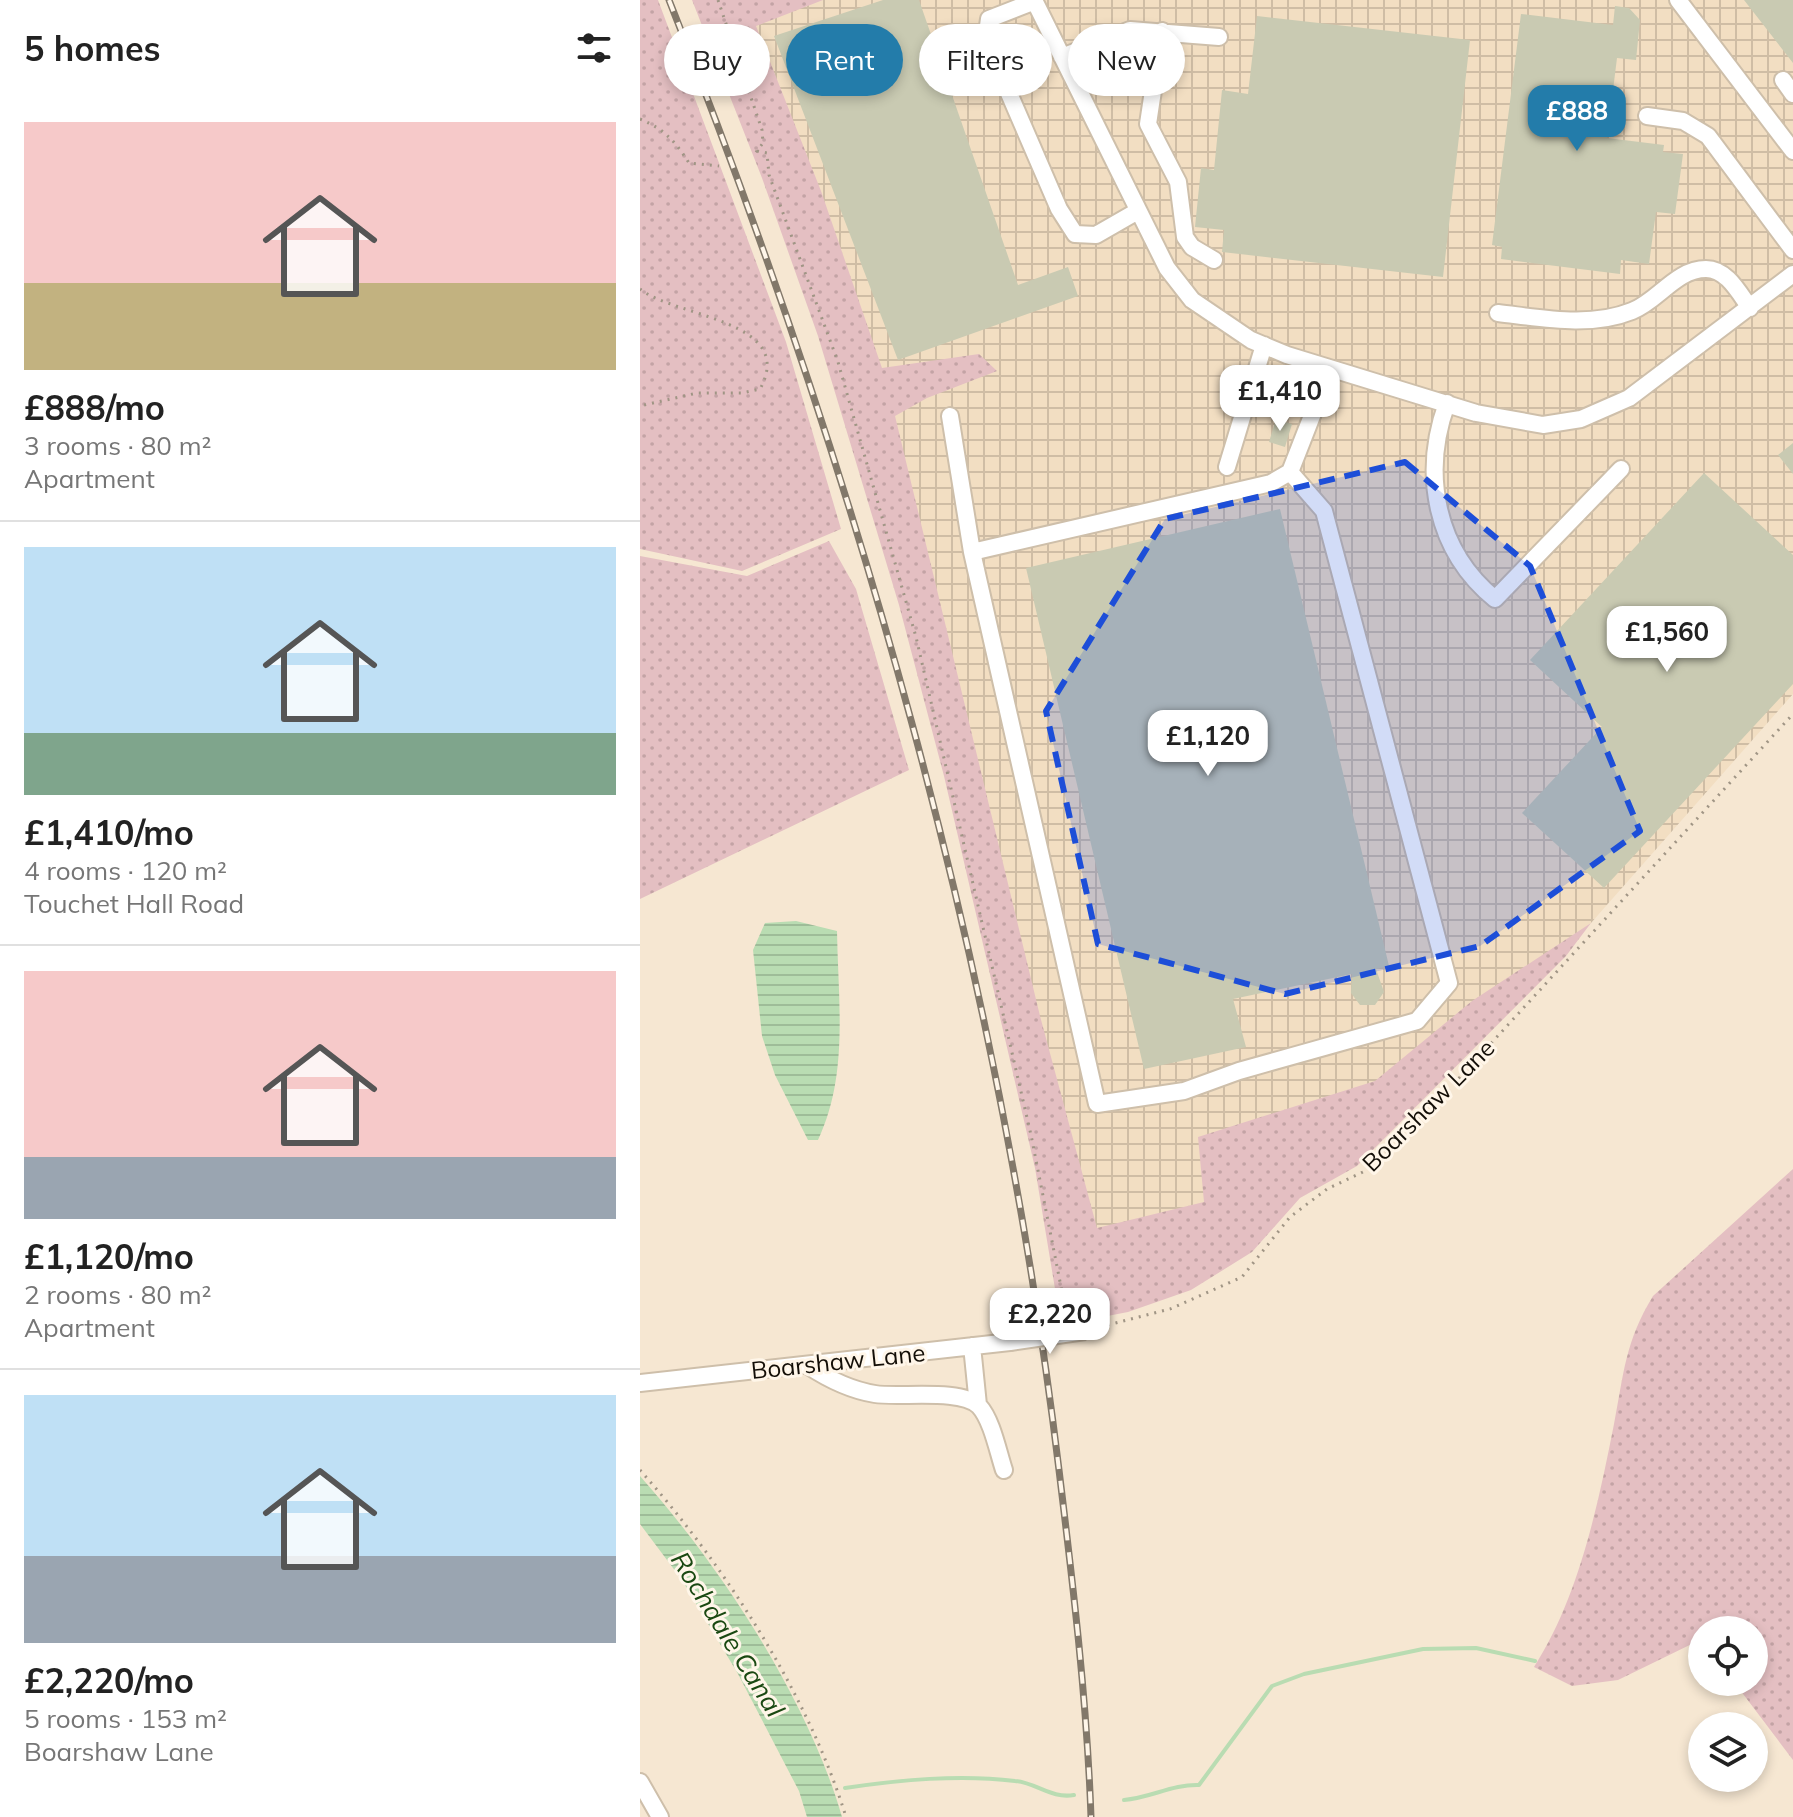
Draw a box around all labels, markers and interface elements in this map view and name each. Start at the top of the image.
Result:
chip: Buy [664,24,770,96]
chip: Rent [786,24,903,96]
chip: Filters [919,24,1052,96]
chip: New [1068,24,1185,96]
icon: filters [572,26,616,70]
text: 5 homes [24,27,161,70]
pin: £888 [1530,85,1624,153]
text: £888 [1546,94,1608,127]
icon: home [248,174,392,318]
pin: £1,410 [1215,365,1345,433]
text: £1,410 [1238,374,1322,407]
text: £888/mo [24,386,165,429]
text: 3 rooms · 80 m² [24,429,211,462]
text: Apartment [24,462,155,495]
icon: home [248,599,392,743]
pin: £1,560 [1602,606,1732,674]
text: £1,560 [1625,615,1709,648]
pin: £1,120 [1143,710,1273,778]
text: £1,120 [1166,719,1250,752]
text: £1,410/mo [24,811,194,854]
text: 4 rooms · 120 m² [24,854,227,887]
text: Touchet Hall Road [24,887,244,920]
icon: home [248,1023,392,1167]
street label: Boarshaw Lane [1356,1033,1500,1177]
text: £1,120/mo [24,1235,194,1278]
text: 2 rooms · 80 m² [24,1278,211,1311]
pin: £2,220 [985,1288,1115,1356]
text: £2,220 [1008,1297,1092,1330]
text: Apartment [24,1311,155,1344]
street label: Boarshaw Lane [749,1337,927,1385]
icon: home [248,1447,392,1591]
water label: Rochdale Canal [664,1545,792,1724]
map controls [1688,1616,1768,1792]
button: locate [1688,1616,1768,1696]
text: £2,220/mo [24,1659,194,1702]
text: 5 rooms · 153 m² [24,1702,227,1735]
button: layers [1688,1712,1768,1792]
text: Boarshaw Lane [24,1735,214,1768]

